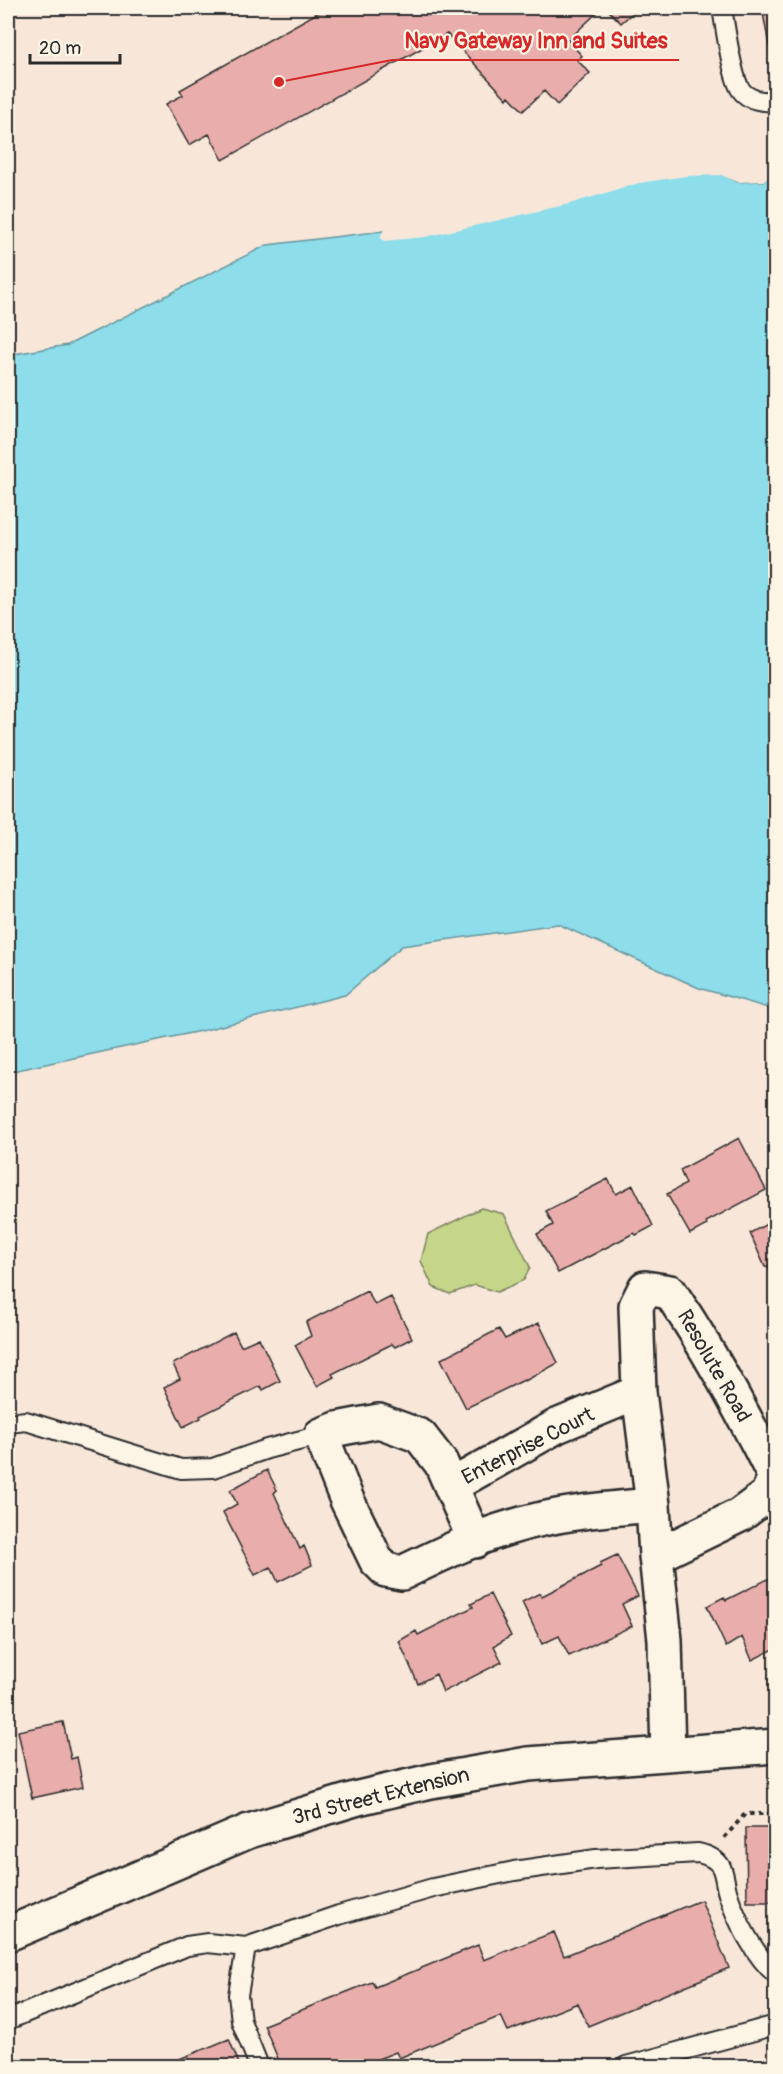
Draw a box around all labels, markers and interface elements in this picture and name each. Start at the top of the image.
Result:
callout: Navy Gateway Inn and Suites [392,20,679,60]
scale bar [30,27,120,65]
text: Navy Gateway Inn and Suites [404,27,668,55]
text: 20 m [39,37,81,60]
street label: Resolute Road [671,1305,757,1427]
street label: Enterprise Court [457,1401,599,1491]
street label: 3rd Street Extension [290,1761,472,1831]

